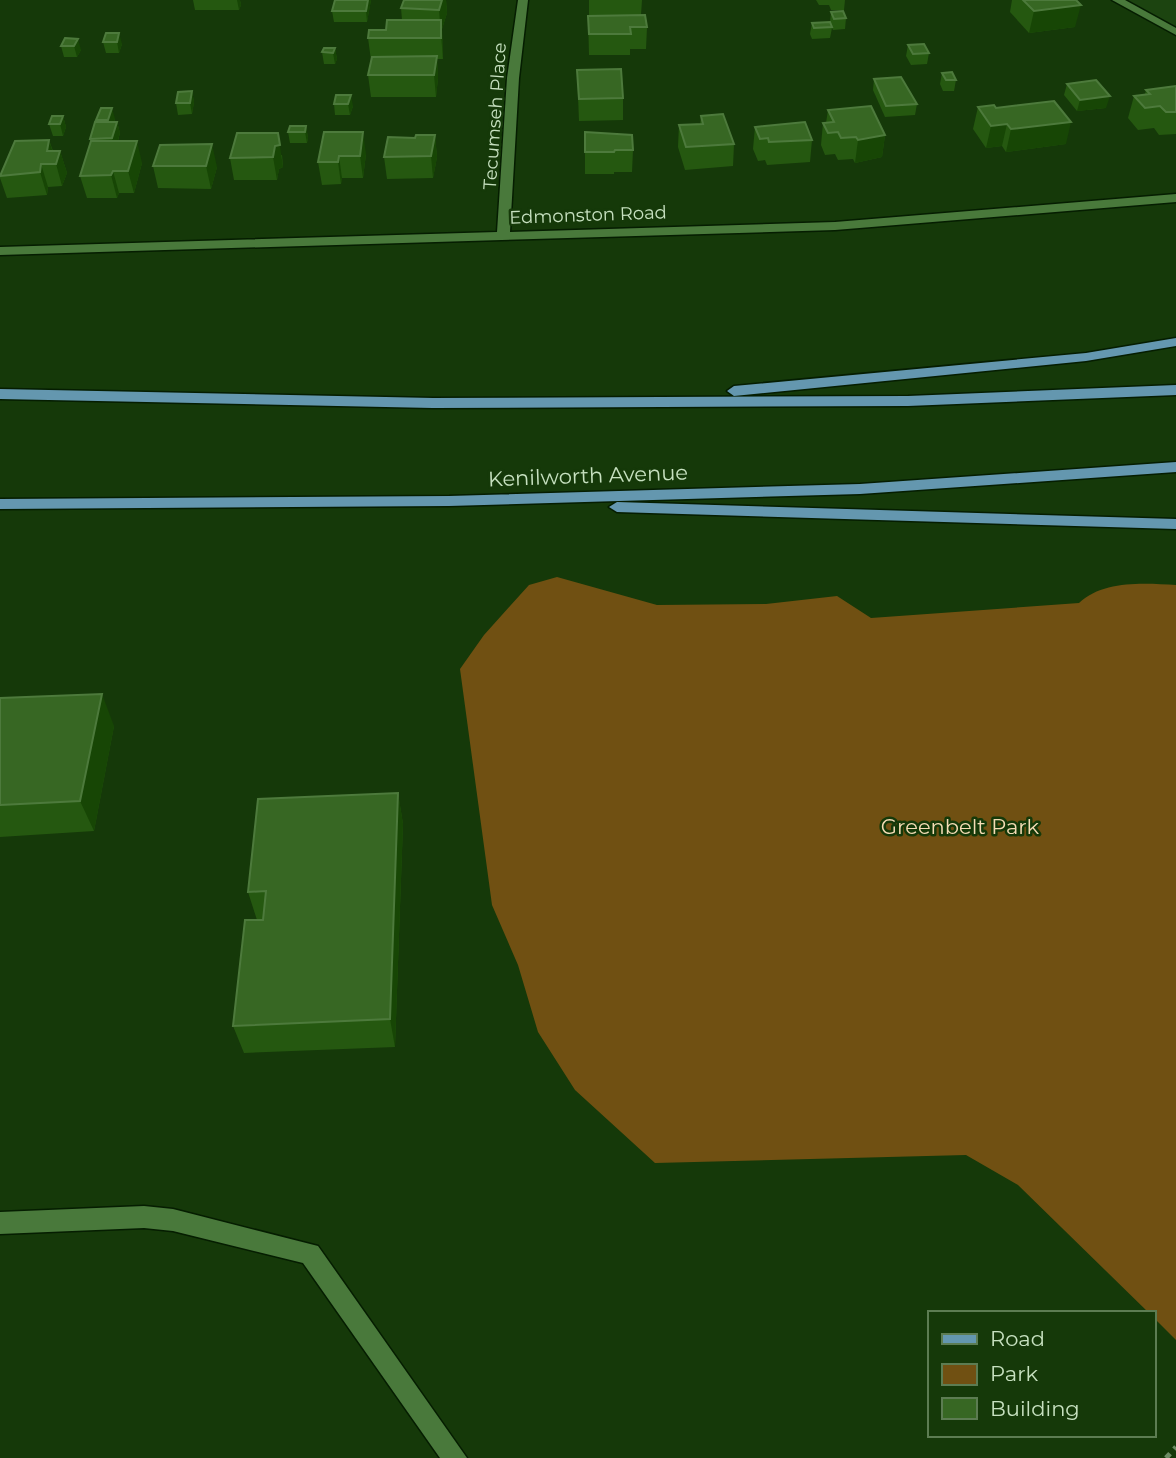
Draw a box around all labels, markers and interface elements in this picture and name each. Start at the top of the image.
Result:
street label: Tecumseh Place [479,42,511,190]
street label: Edmonston Road [509,201,667,229]
street label: Kenilworth Avenue [488,460,688,491]
park label: Greenbelt Park [881,814,1040,839]
legend [928,1311,1155,1437]
text: Road [990,1326,1045,1351]
text: Park [990,1361,1038,1386]
text: Building [990,1396,1080,1421]

